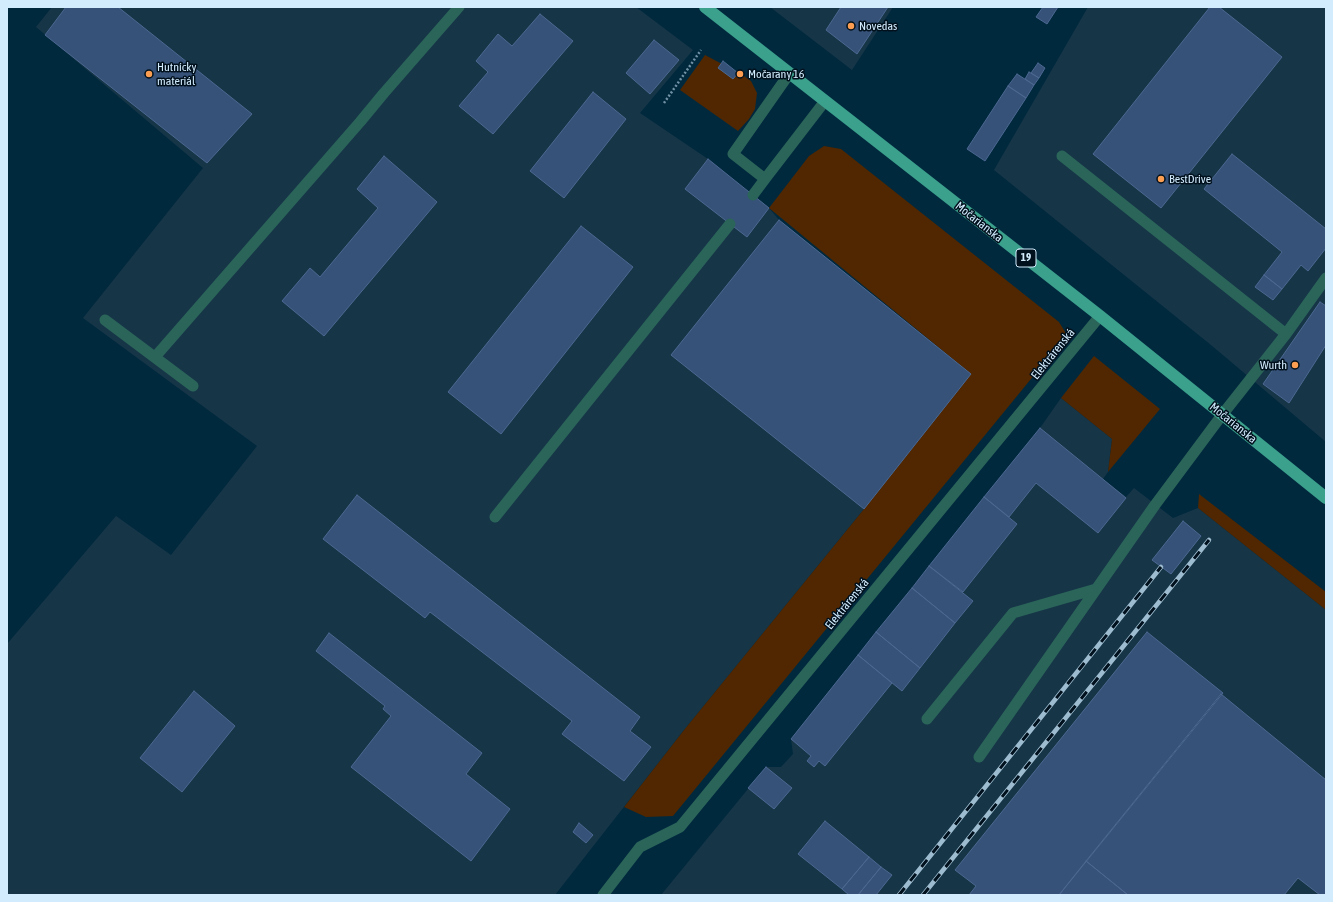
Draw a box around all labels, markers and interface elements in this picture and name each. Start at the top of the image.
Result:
place label: Novedas [859,19,897,33]
marker: Novedas [846,21,856,31]
place label: Hutnícky materiál [157,60,196,88]
place label: Močarany 16 [748,67,804,81]
marker: Hutnícky materiál [144,69,154,79]
marker: Močarany 16 [735,69,745,79]
place label: BestDrive [1169,172,1211,186]
marker: BestDrive [1156,174,1166,184]
street label: Močarianska [952,199,1006,245]
road number: 19 [1016,249,1036,267]
street label: Elektrárenská [1028,326,1078,382]
place label: Wurth [1260,358,1287,372]
marker: Wurth [1290,360,1300,370]
street label: Močarianska [1207,400,1259,446]
street label: Elektrárenská [822,576,872,632]

